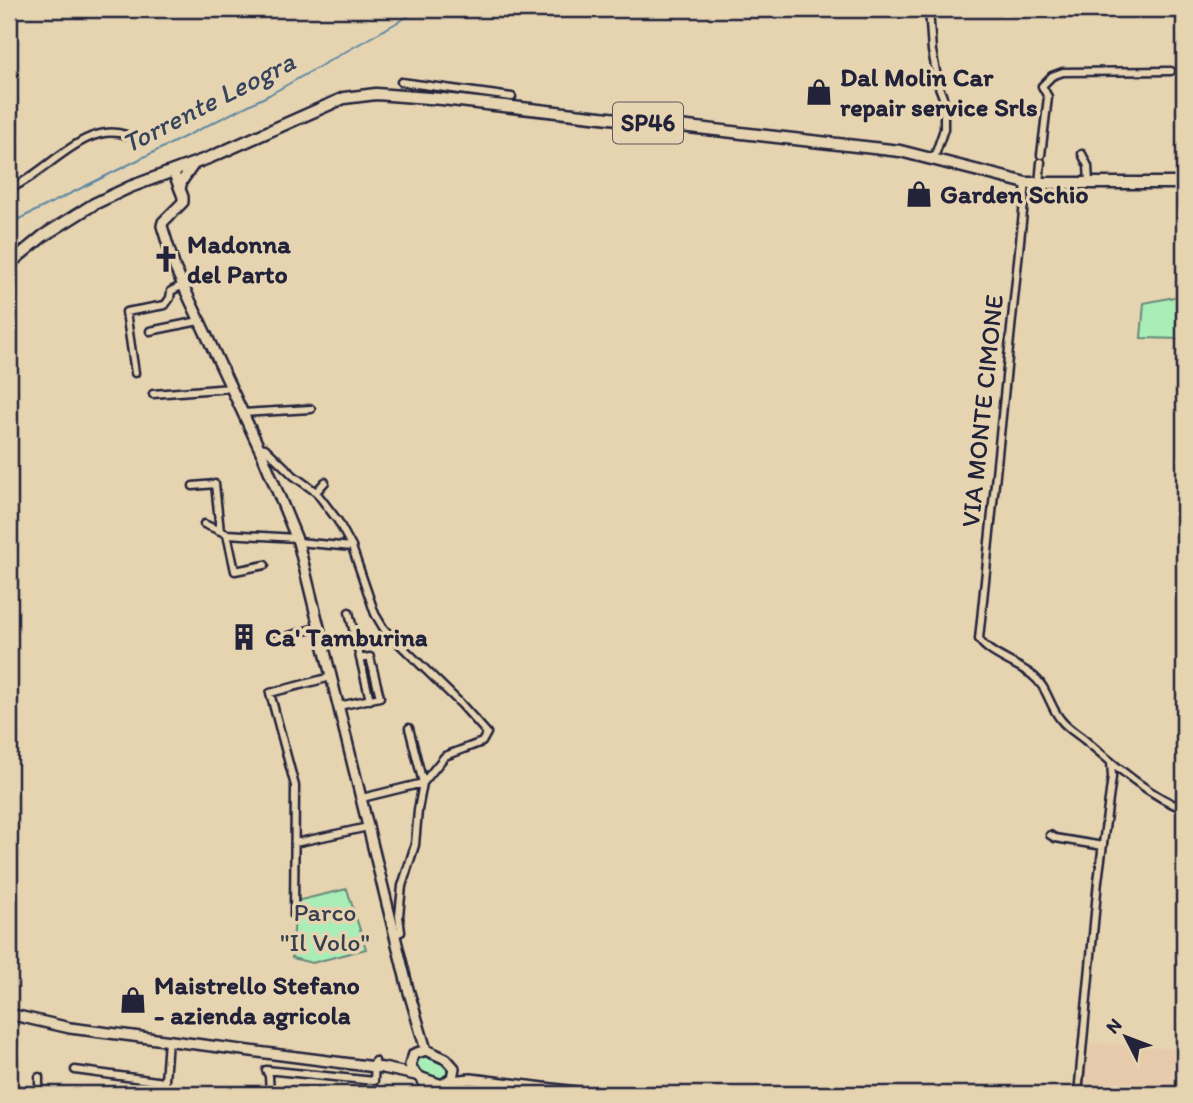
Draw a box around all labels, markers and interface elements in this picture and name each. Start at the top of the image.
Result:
water label: Torrente Leogra [116,44,301,160]
place label: Dal Molin Car repair service Srls [840,61,1038,123]
shop icon: Dal Molin Car repair service Srls [804,77,834,107]
road number: SP46 [613,103,683,144]
place label: Garden Schio [940,178,1089,210]
shop icon: Garden Schio [904,179,934,209]
place label: Madonna del Parto [187,228,291,290]
church icon: Madonna del Parto [151,244,181,274]
street label: VIA MONTE CIMONE [954,293,1010,529]
place label: Ca' Tamburina [265,621,428,653]
building icon: Ca' Tamburina [229,622,259,652]
park label: Parco "Il Volo" [280,896,370,958]
place label: Maistrello Stefano - azienda agricola [154,969,360,1031]
shop icon: Maistrello Stefano - azienda agricola [118,985,148,1015]
north arrow [1092,1002,1162,1072]
text: N [1101,1013,1127,1038]

